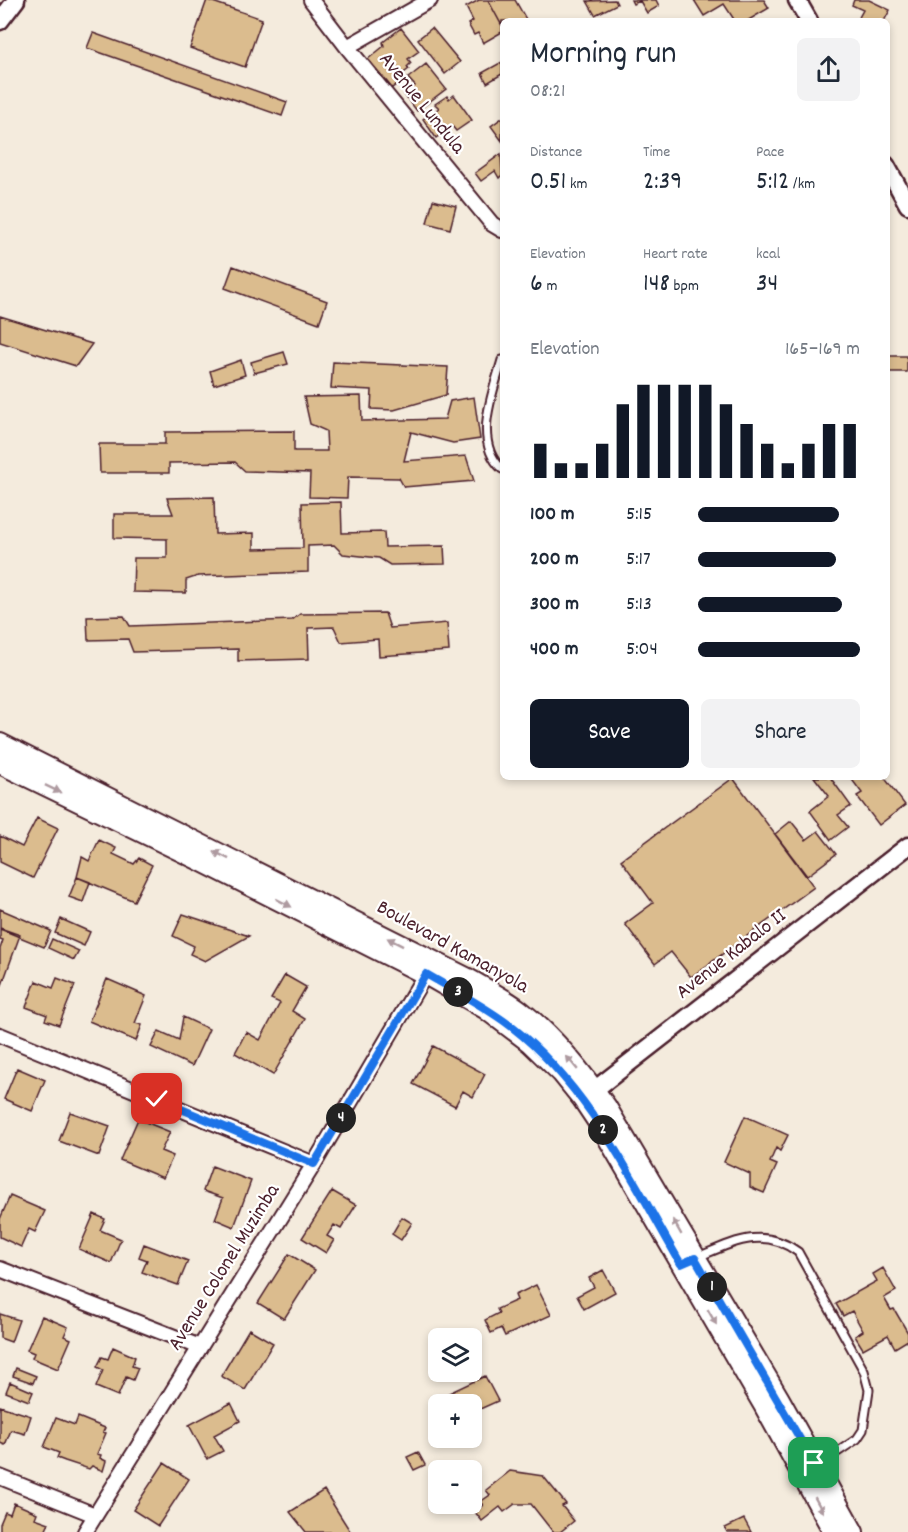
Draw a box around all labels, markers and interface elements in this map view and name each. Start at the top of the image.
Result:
text: Morning run [530,32,677,79]
button: share [797,38,860,101]
street label: Avenue Lundula [371,47,472,162]
text: 08:21 [530,78,565,106]
text: Distance [530,141,582,164]
text: Time [643,141,670,164]
text: Pace [756,141,784,164]
text: 0.51 [530,164,566,201]
text: 2:39 [643,164,682,201]
text: 5:12 [756,164,789,201]
text: km [566,173,587,196]
text: /km [789,173,815,196]
text: Elevation [530,243,586,266]
text: Heart rate [643,243,708,266]
text: kcal [756,243,780,266]
text: 6 [530,266,543,303]
text: 148 [643,266,670,303]
text: 34 [756,266,778,303]
text: m [543,275,557,298]
text: bpm [670,275,699,298]
text: Elevation [530,336,600,364]
text: 165–169 m [785,336,860,364]
text: 100 m [530,501,575,529]
text: 5:15 [626,501,652,529]
text: 200 m [530,546,579,574]
text: 5:17 [626,546,651,574]
text: 300 m [530,591,579,619]
text: 5:13 [626,591,652,619]
text: 400 m [530,636,578,664]
text: 5:04 [626,636,658,664]
button: Save [530,699,689,768]
button: Share [701,699,860,768]
one-way arrow [44,784,61,794]
one-way arrow [212,850,229,859]
street label: Boulevard Kamanyola [370,894,535,1003]
one-way arrow [276,898,293,907]
street label: Avenue Kabalo II [670,902,794,1008]
one-way arrow [387,937,404,947]
pin: 3 [443,977,473,1007]
text: 3 [454,980,462,1003]
one-way arrow [565,1055,578,1071]
pin [131,1073,182,1124]
icon: check [140,1082,173,1115]
pin: 4 [326,1103,356,1133]
text: 4 [338,1106,344,1129]
pin: 2 [588,1115,618,1145]
text: 2 [600,1118,607,1141]
street label: Avenue Colonel Muzimba [162,1178,289,1357]
one-way arrow [671,1219,682,1235]
pin: 1 [697,1272,727,1302]
text: 1 [710,1275,714,1298]
one-way arrow [707,1309,718,1325]
map controls [428,1328,482,1514]
button: layers [428,1328,482,1382]
button: + [428,1394,482,1448]
pin [788,1437,839,1488]
icon: arrive [797,1446,830,1479]
button: − [428,1460,482,1514]
one-way arrow [814,1497,825,1513]

